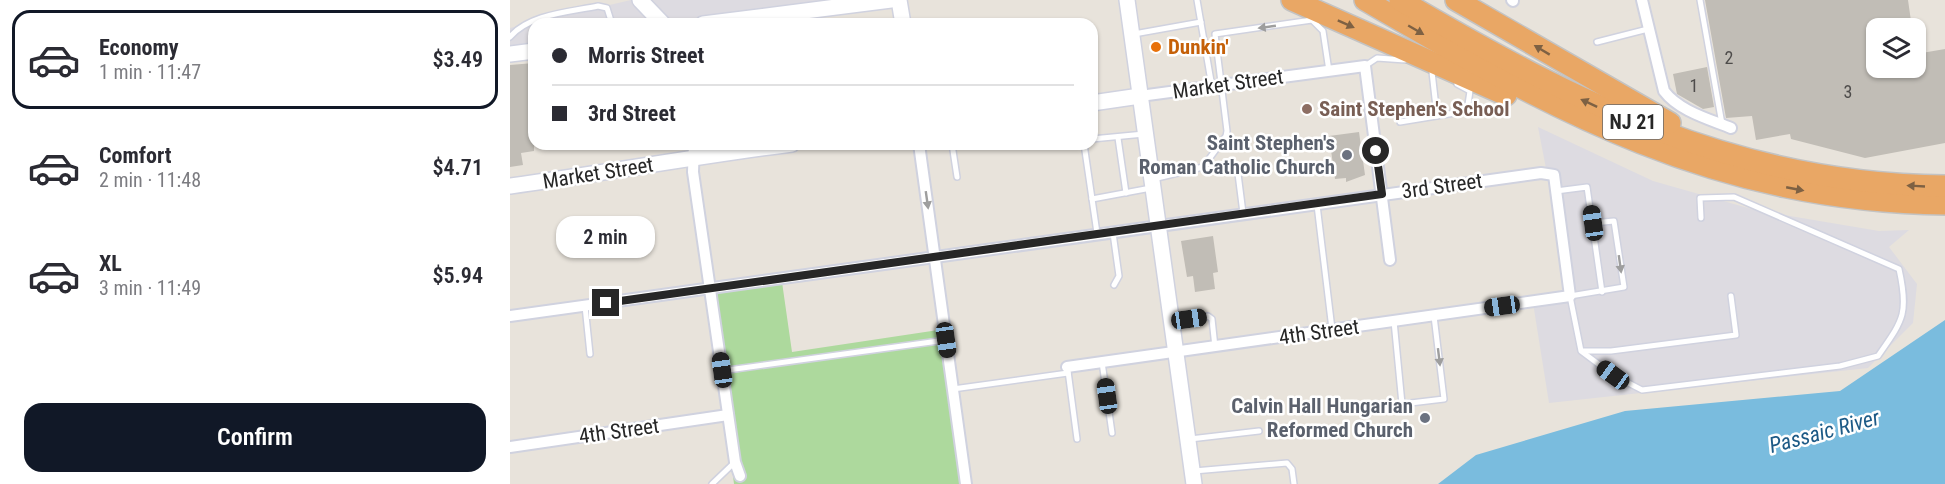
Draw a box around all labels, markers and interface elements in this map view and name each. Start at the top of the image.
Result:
map controls [1866,18,1926,78]
button: layers [1866,18,1926,78]
one-way arrow [1337,19,1354,28]
one-way arrow [1258,22,1277,31]
one-way arrow [1408,24,1424,35]
icon: car [27,33,81,87]
text: Economy [99,35,179,60]
place label: Dunkin' [1168,35,1229,59]
marker: Dunkin' [1149,40,1163,54]
text: Morris Street [588,43,704,68]
one-way arrow [1533,45,1550,55]
text: $3.49 [432,47,483,72]
house number: 2 [1725,47,1734,68]
text: 1 min · 11:47 [99,60,201,84]
street label: Market Street [1171,64,1285,104]
house number: 1 [1690,75,1698,96]
house number: 3 [1844,81,1852,102]
place label: Saint Stephen's School [1319,97,1510,121]
one-way arrow [1580,97,1598,107]
text: 3rd Street [588,101,676,126]
marker: Saint Stephen's School [1300,102,1314,116]
road number: NJ 21 [1603,105,1663,139]
place label: Saint Stephen's Roman Catholic Church [1139,131,1335,179]
route start [1362,137,1389,164]
icon: car [27,141,81,195]
text: Comfort [99,143,172,168]
marker: Saint Stephen's Roman Catholic Church [1340,148,1354,162]
street label: Market Street [541,152,655,194]
text: $4.71 [432,155,483,180]
text: 2 min · 11:48 [99,168,201,192]
street label: 3rd Street [1400,168,1484,204]
one-way arrow [1907,181,1926,190]
one-way arrow [1785,185,1804,194]
one-way arrow [922,191,931,210]
car [1582,204,1604,242]
callout: 2 min [556,216,656,258]
text: 2 min [583,225,628,249]
icon: car [27,249,81,303]
text: XL [99,251,122,276]
one-way arrow [1616,255,1625,274]
text: $5.94 [432,263,483,288]
text: 3 min · 11:49 [99,276,201,300]
route end [592,289,619,316]
car [1483,295,1521,317]
car [1170,308,1208,330]
street label: 4th Street [1277,314,1361,350]
car [935,321,957,359]
one-way arrow [1434,348,1443,367]
car [711,351,733,389]
car [1593,357,1633,393]
car [1096,377,1118,415]
place label: Calvin Hall Hungarian Reformed Church [1231,394,1413,442]
button: Confirm [24,403,486,472]
water label: Passaic River [1766,405,1882,458]
marker: Calvin Hall Hungarian Reformed Church [1418,411,1432,425]
street label: 4th Street [577,413,661,449]

